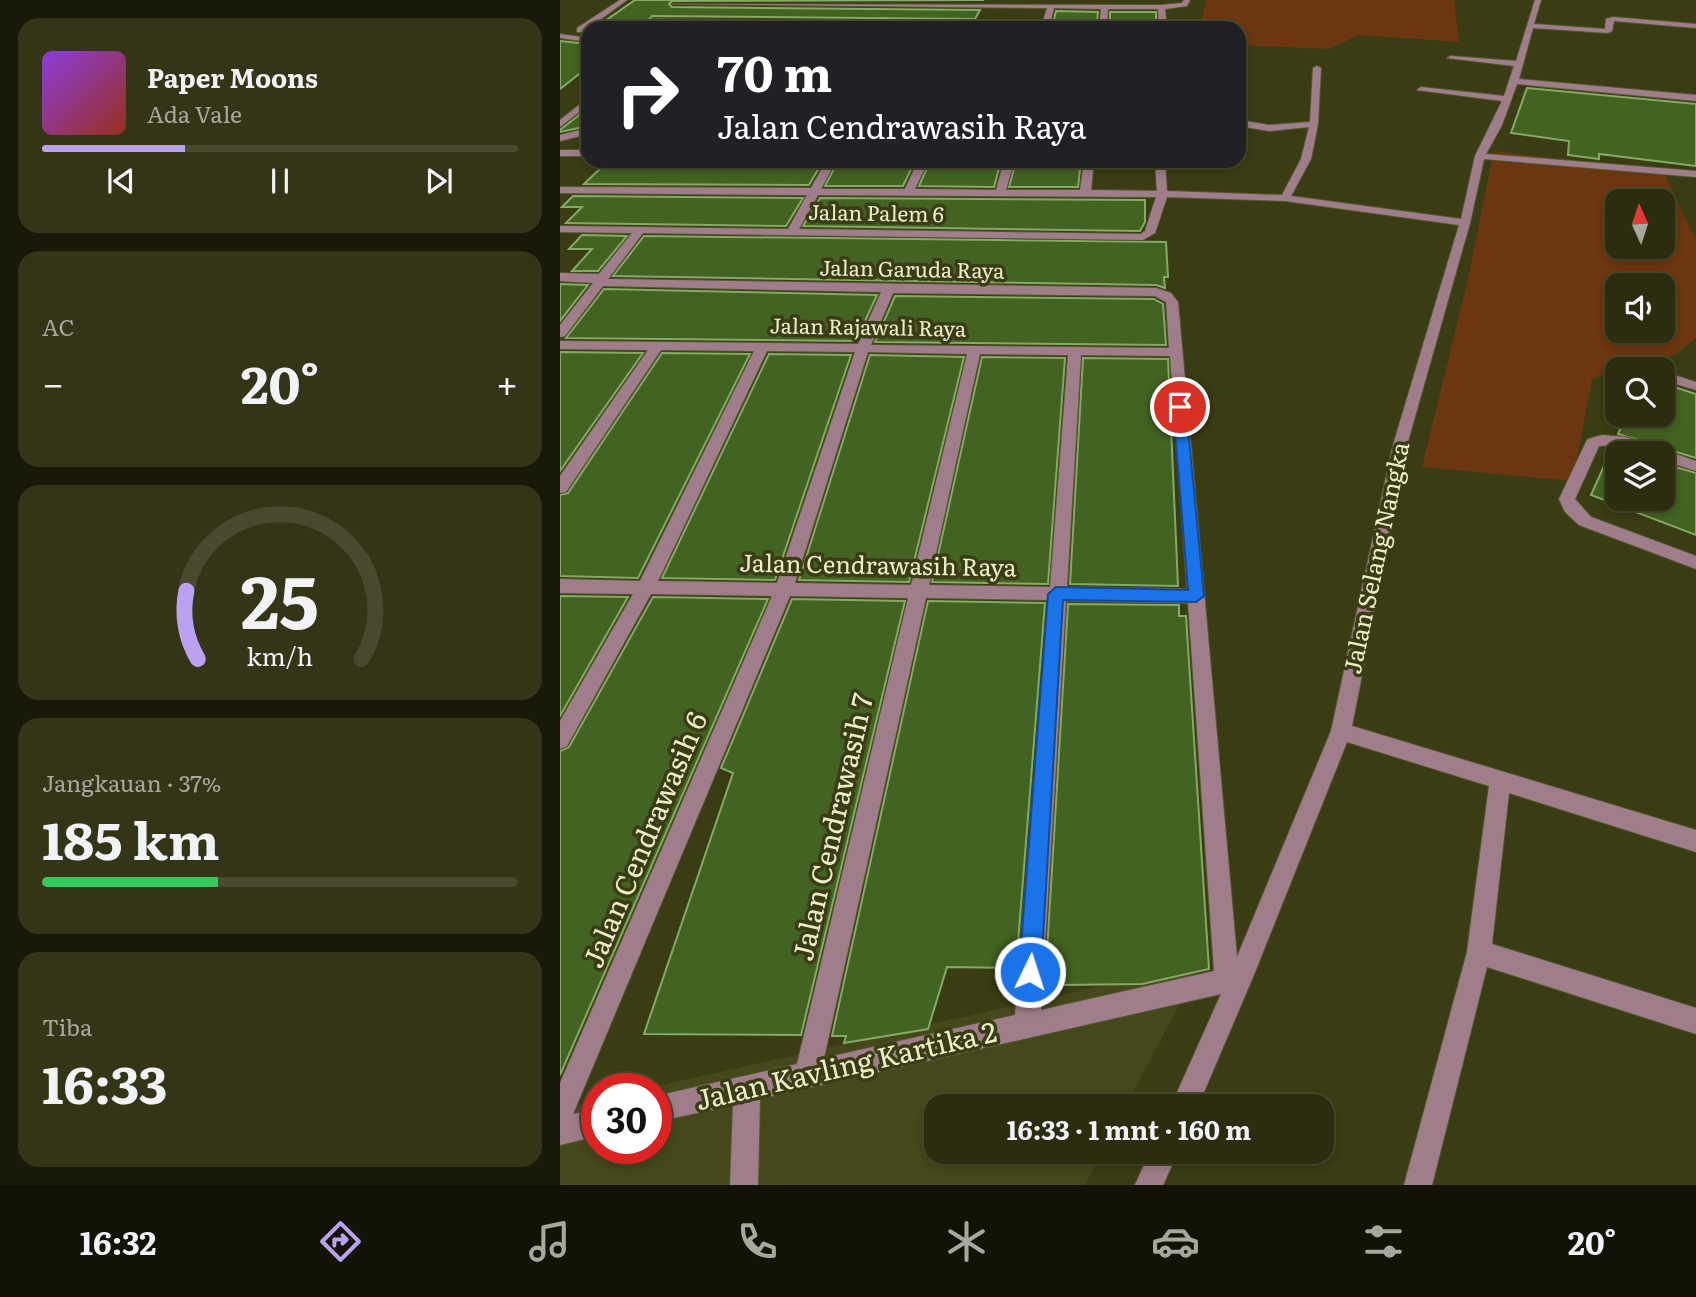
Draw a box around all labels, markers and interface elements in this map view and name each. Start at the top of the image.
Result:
text: 70 m [717,34,832,107]
icon: right [602,49,693,140]
text: Paper Moons [147,57,318,96]
text: Ada Vale [147,96,242,130]
text: Jalan Cendrawasih Raya [717,101,1087,149]
icon: previous [102,162,140,200]
icon: pause [261,162,299,200]
icon: next [420,162,458,200]
north arrow [1605,189,1675,259]
map controls [1605,189,1675,511]
street label: Jalan Palem 6 [808,195,944,228]
street label: Jalan Garuda Raya [819,250,1006,285]
button: sound [1605,273,1675,343]
street label: Jalan Rajawali Raya [769,308,967,343]
text: AC [42,309,75,343]
text: 20° [241,343,319,420]
text: − [42,353,64,410]
text: + [496,353,518,410]
button: search [1605,357,1675,427]
pin [1150,377,1210,437]
icon: arrive [1161,388,1199,426]
street label: Jalan Selang Nangka [1333,438,1416,677]
button: layers [1605,441,1675,511]
text: 25 [241,543,319,651]
street label: Jalan Cendrawasih Raya [739,544,1017,583]
text: km/h [247,636,313,673]
street label: Jalan Cendrawasih 7 [780,689,882,964]
street label: Jalan Cendrawasih 6 [570,705,716,974]
text: Jangkauan · 37% [42,765,221,799]
text: 185 km [42,799,220,876]
position arrow [993,935,1067,1009]
text: Tiba [42,1009,92,1043]
street label: Jalan Kavling Kartika 2 [691,1009,1000,1119]
text: 16:33 [42,1043,168,1120]
speed limit sign: 30 [581,1073,672,1164]
text: 16:33 · 1 mnt · 160 m [1007,1109,1251,1148]
text: 16:32 [80,1217,157,1265]
icon: directions [316,1217,365,1266]
icon: music [525,1217,574,1266]
icon: phone [733,1217,782,1266]
icon: climate [942,1217,991,1266]
icon: car [1151,1217,1200,1266]
icon: filters [1359,1217,1408,1266]
text: 20° [1568,1217,1616,1265]

